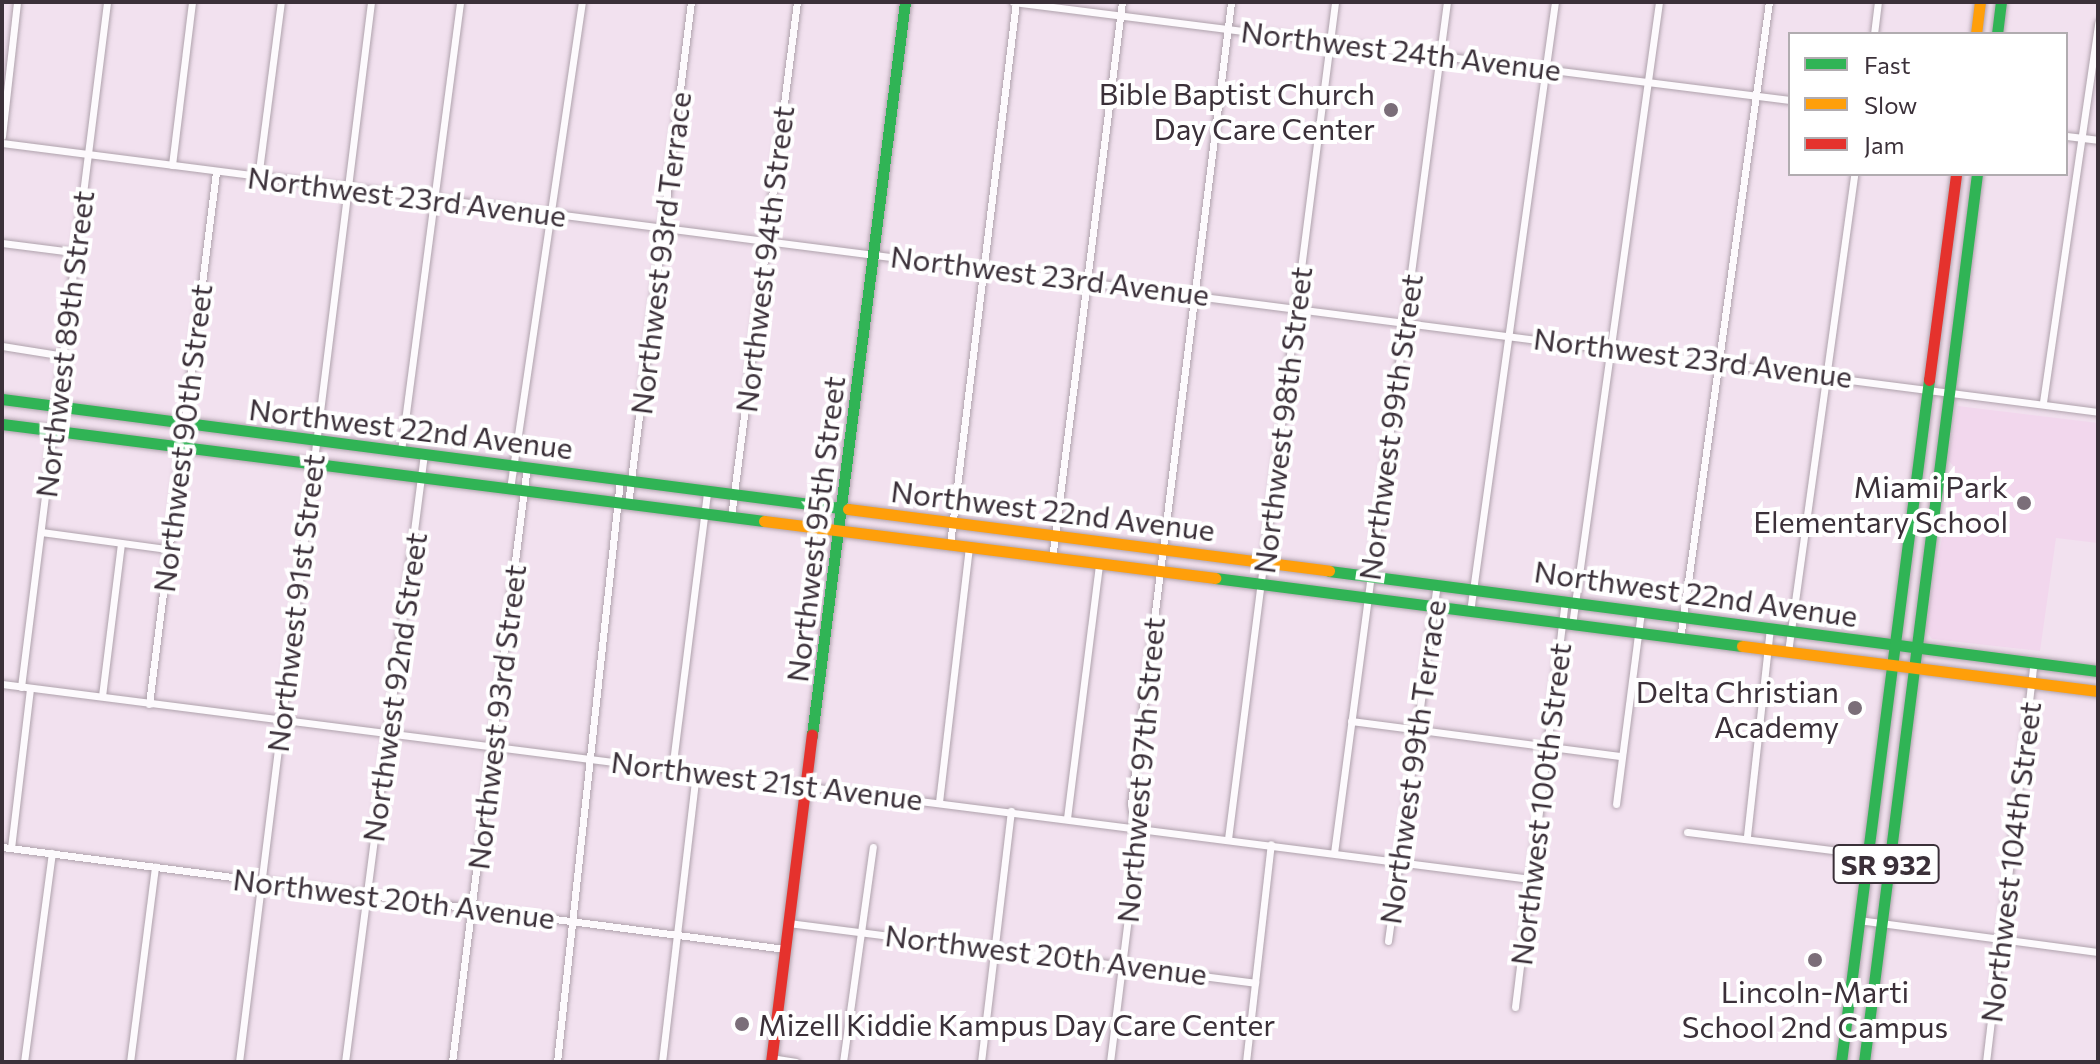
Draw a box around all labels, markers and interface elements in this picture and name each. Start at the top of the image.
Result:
street label: Northwest 24th Avenue [1239,13,1563,87]
legend [1788,32,2068,176]
text: Fast [1864,50,1911,79]
place label: Bible Baptist Church Day Care Center [1099,75,1375,146]
street label: Northwest 93rd Terrace [622,89,698,417]
text: Slow [1864,90,1917,119]
marker: Bible Baptist Church Day Care Center [1382,101,1400,119]
street label: Northwest 94th Street [727,104,801,414]
text: Jam [1864,130,1904,159]
street label: Northwest 23rd Avenue [246,159,568,233]
street label: Northwest 89th Street [27,188,101,500]
street label: Northwest 23rd Avenue [889,238,1211,312]
street label: Northwest 98th Street [1245,264,1319,576]
street label: Northwest 99th Street [1351,271,1429,583]
street label: Northwest 90th Street [145,282,219,594]
street label: Northwest 23rd Avenue [1532,320,1854,394]
street label: Northwest 95th Street [778,374,852,684]
street label: Northwest 22nd Avenue [247,390,575,466]
street label: Northwest 91st Street [259,452,331,754]
place label: Miami Park Elementary School [1753,468,2008,538]
street label: Northwest 22nd Avenue [889,472,1217,548]
marker: Miami Park Elementary School [2015,494,2033,512]
street label: Northwest 92nd Street [354,530,434,844]
street label: Northwest 22nd Avenue [1532,552,1860,634]
street label: Northwest 93rd Street [459,562,533,872]
street label: Northwest 99th Terrace [1371,598,1453,926]
street label: Northwest 97th Street [1109,616,1171,924]
street label: Northwest 100th Street [1502,641,1578,967]
place label: Delta Christian Academy [1636,673,1839,744]
marker: Delta Christian Academy [1846,699,1864,717]
street label: Northwest 104th Street [1972,699,2048,1025]
street label: Northwest 21st Avenue [609,743,925,817]
road number: SR 932 [1832,840,1940,888]
street label: Northwest 20th Avenue [231,860,557,936]
street label: Northwest 20th Avenue [883,916,1209,992]
marker: Lincoln-Marti School 2nd Campus [1806,951,1824,969]
place label: Lincoln-Marti School 2nd Campus [1682,973,1948,1044]
place label: Mizell Kiddie Kampus Day Care Center [758,1006,1275,1042]
marker: Mizell Kiddie Kampus Day Care Center [733,1015,751,1033]

